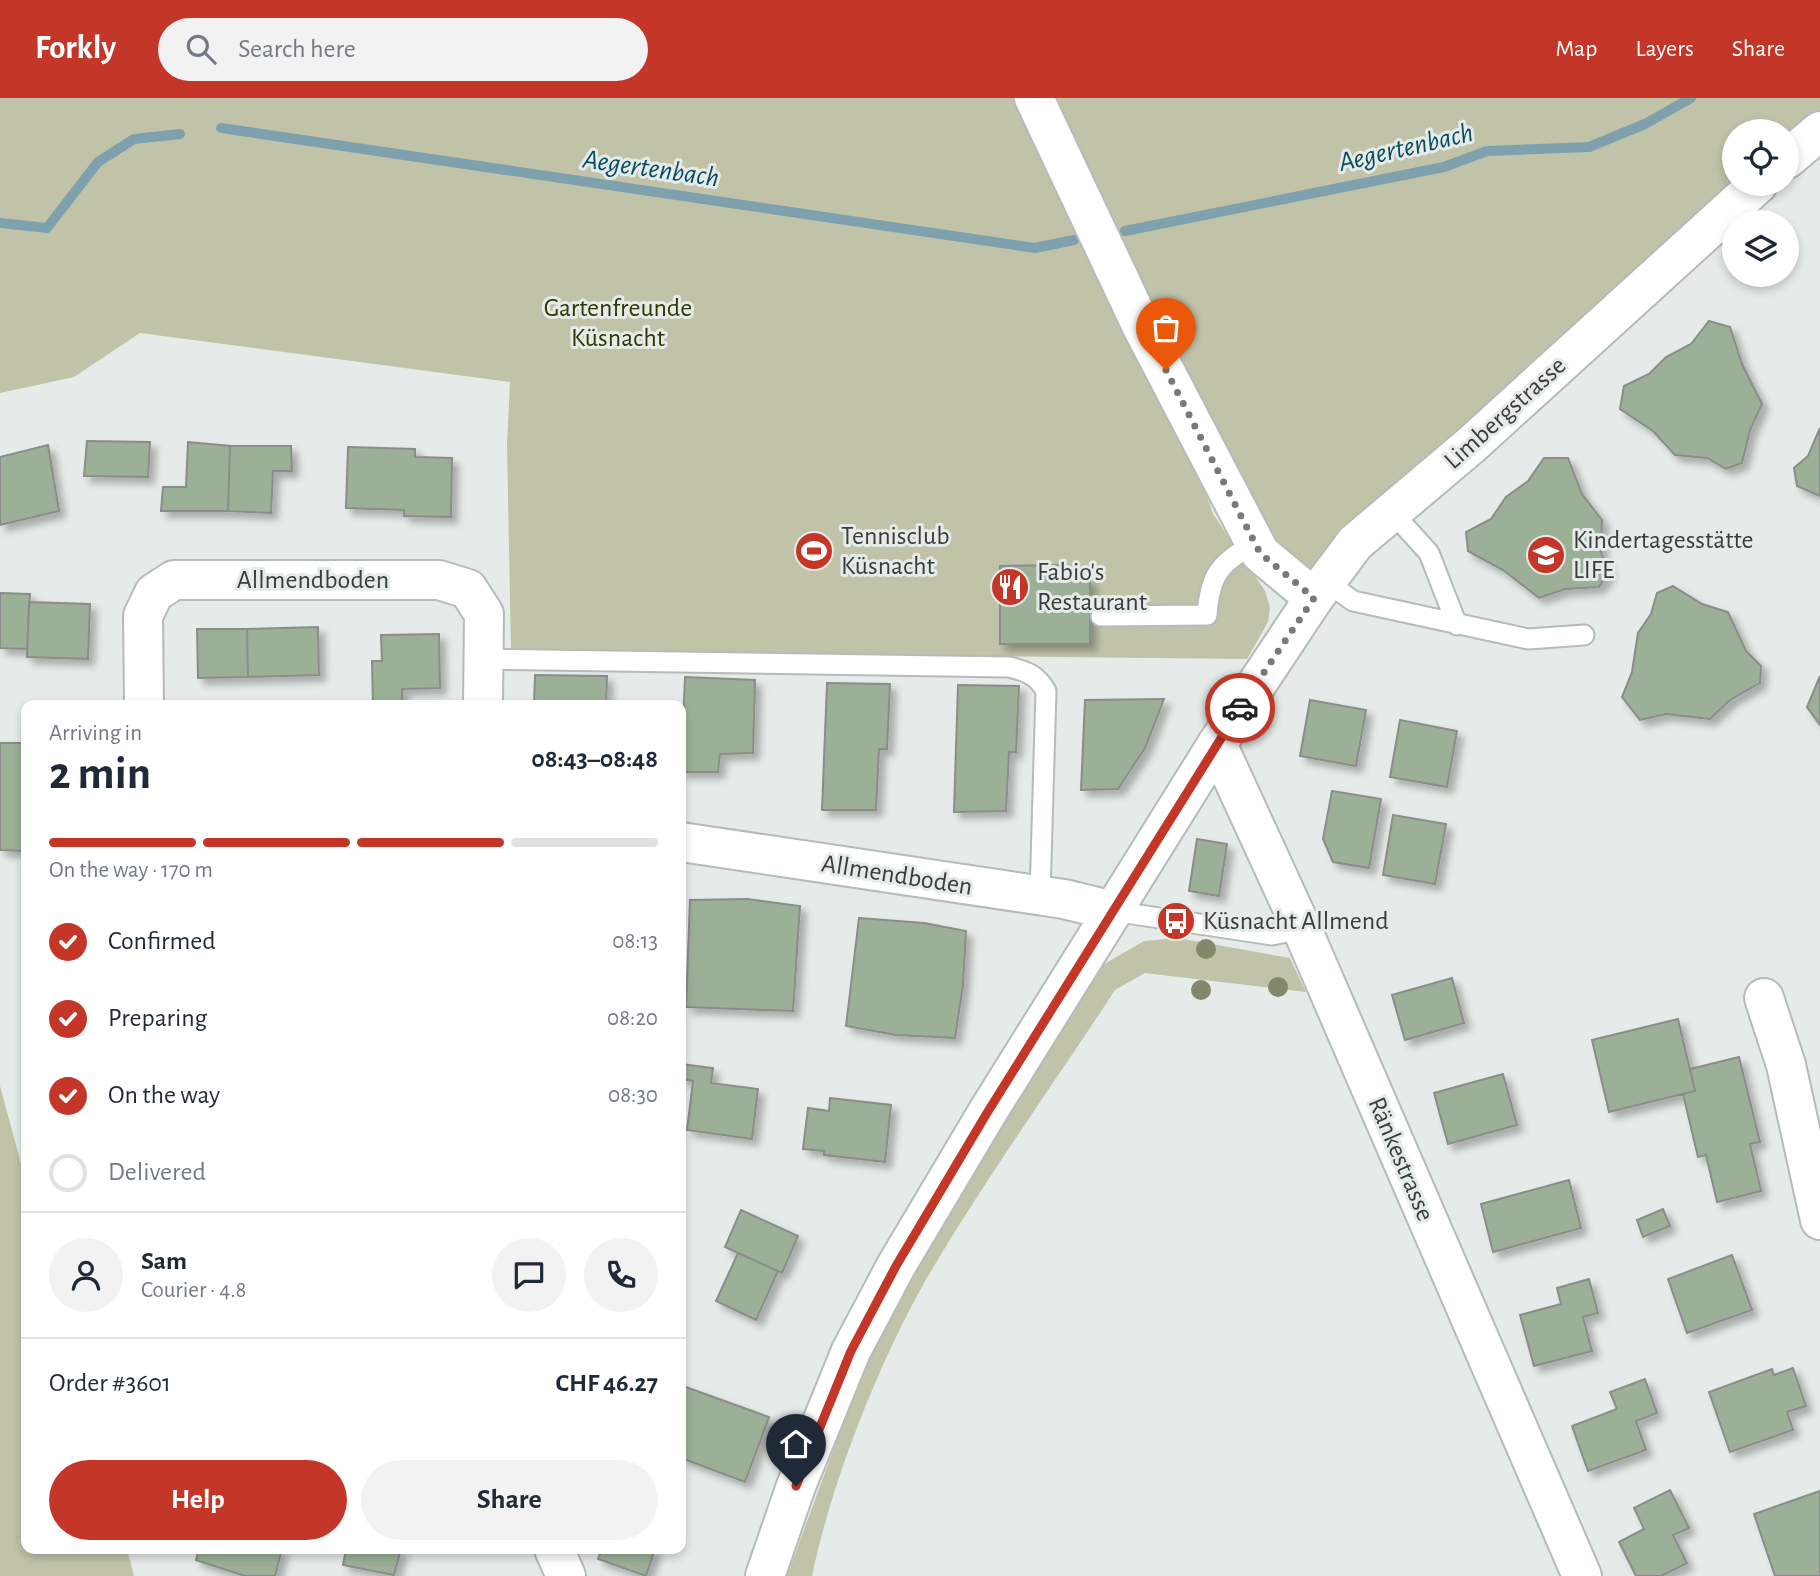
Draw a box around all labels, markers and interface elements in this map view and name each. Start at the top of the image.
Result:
search box [158,18,648,81]
icon: search [182,30,220,68]
text: Forkly [35,32,116,65]
text: Search here [238,36,356,62]
text: Map [1555,37,1597,61]
text: Layers [1635,37,1694,61]
text: Share [1732,37,1785,61]
water label: Aegertenbach [1335,119,1476,177]
map controls [1722,119,1799,287]
button: locate [1722,119,1799,196]
water label: Aegertenbach [580,145,721,192]
button: layers [1722,210,1799,287]
park label: Gartenfreunde Küsnacht [544,295,692,351]
pin [1136,298,1196,370]
icon: bag [1147,309,1185,347]
street label: Limbergstrasse [1439,352,1571,474]
place label: Tennisclub Küsnacht [841,523,950,579]
place label: Kindertagesstätte LIFE [1573,527,1754,583]
sports icon: Tennisclub Küsnacht [793,530,835,572]
school or university icon: Kindertagesstätte LIFE [1525,534,1567,576]
place label: Fabio's Restaurant [1037,559,1147,615]
restaurant icon: Fabio's Restaurant [989,566,1031,608]
street label: Allmendboden [237,567,389,593]
courier [1205,673,1275,743]
icon: car [1221,689,1259,727]
text: Arriving in [49,722,142,745]
text: 08:43–08:48 [531,746,658,772]
text: 2 min [49,751,151,797]
street label: Allmendboden [820,850,974,900]
text: On the way · 170 m [49,859,213,882]
bus stop icon: Küsnacht Allmend [1155,900,1197,942]
place label: Küsnacht Allmend [1203,908,1389,934]
icon: check [49,923,87,961]
text: Confirmed [108,928,216,954]
text: 08:13 [612,930,658,953]
icon: check [49,1000,87,1038]
text: Preparing [108,1005,207,1031]
text: 08:20 [607,1007,658,1030]
icon: check [49,1077,87,1115]
text: On the way [108,1082,220,1108]
text: 08:30 [608,1084,658,1107]
street label: Ränkestrasse [1363,1093,1439,1225]
text: Delivered [108,1159,206,1185]
button: person [49,1238,123,1312]
button: chat [492,1238,566,1312]
button: phone [584,1238,658,1312]
text: Sam [141,1248,187,1274]
text: Courier · 4.8 [141,1279,246,1302]
text: Order #3601 [49,1370,171,1396]
text: CHF 46.27 [556,1370,658,1396]
pin [766,1414,826,1486]
icon: home [777,1425,815,1463]
button: Help [49,1460,347,1540]
button: Share [361,1460,658,1540]

